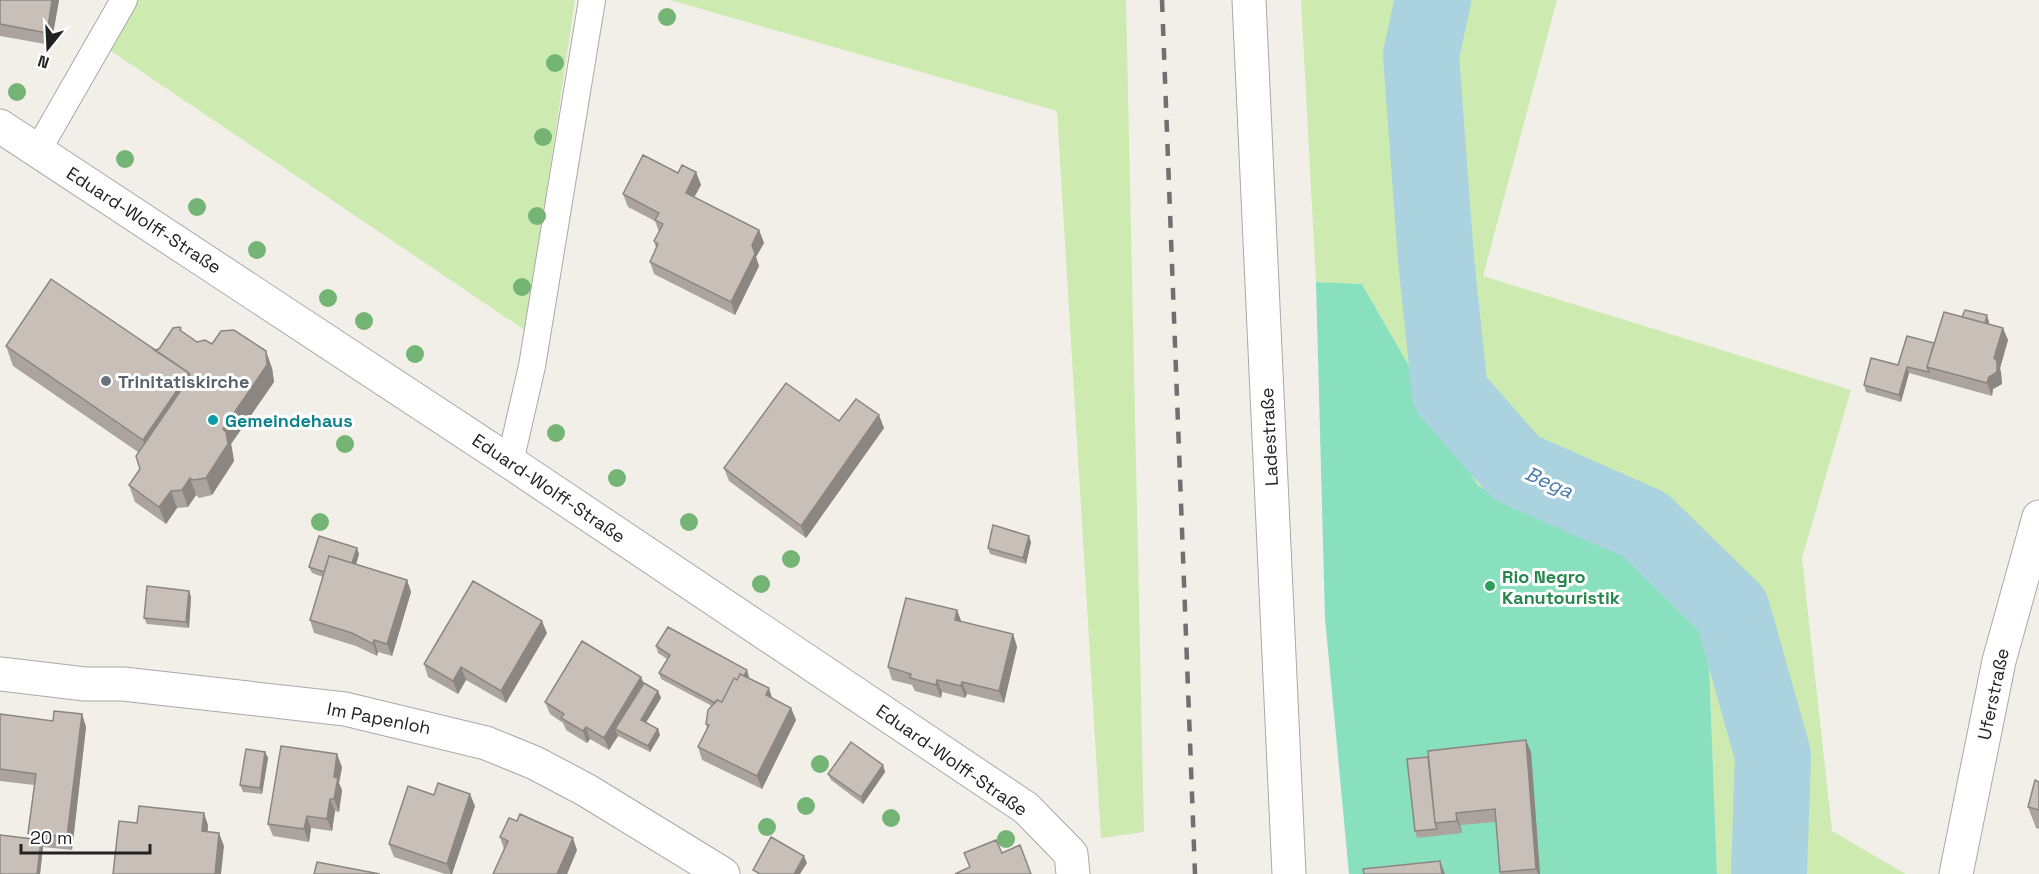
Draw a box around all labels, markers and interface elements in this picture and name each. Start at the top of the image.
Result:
north arrow [18,18,78,78]
text: N [35,50,52,73]
street label: Eduard-Wolff-Straße [62,161,226,279]
place label: Trinitatiskirche [118,370,249,393]
marker: Trinitatiskirche [99,374,113,388]
street label: Ladestraße [1255,387,1283,487]
place label: Gemeindehaus [225,409,353,432]
marker: Gemeindehaus [206,413,220,427]
street label: Eduard-Wolff-Straße [468,428,630,548]
water label: Bega [1521,460,1577,504]
place label: Rio Negro Kanutouristik [1502,565,1620,609]
marker: Rio Negro Kanutouristik [1483,579,1497,593]
street label: Uferstraße [1972,646,2014,742]
street label: Im Papenloh [325,697,433,739]
street label: Eduard-Wolff-Straße [872,699,1032,821]
scale bar [21,817,150,855]
text: 20 m [30,826,73,849]

